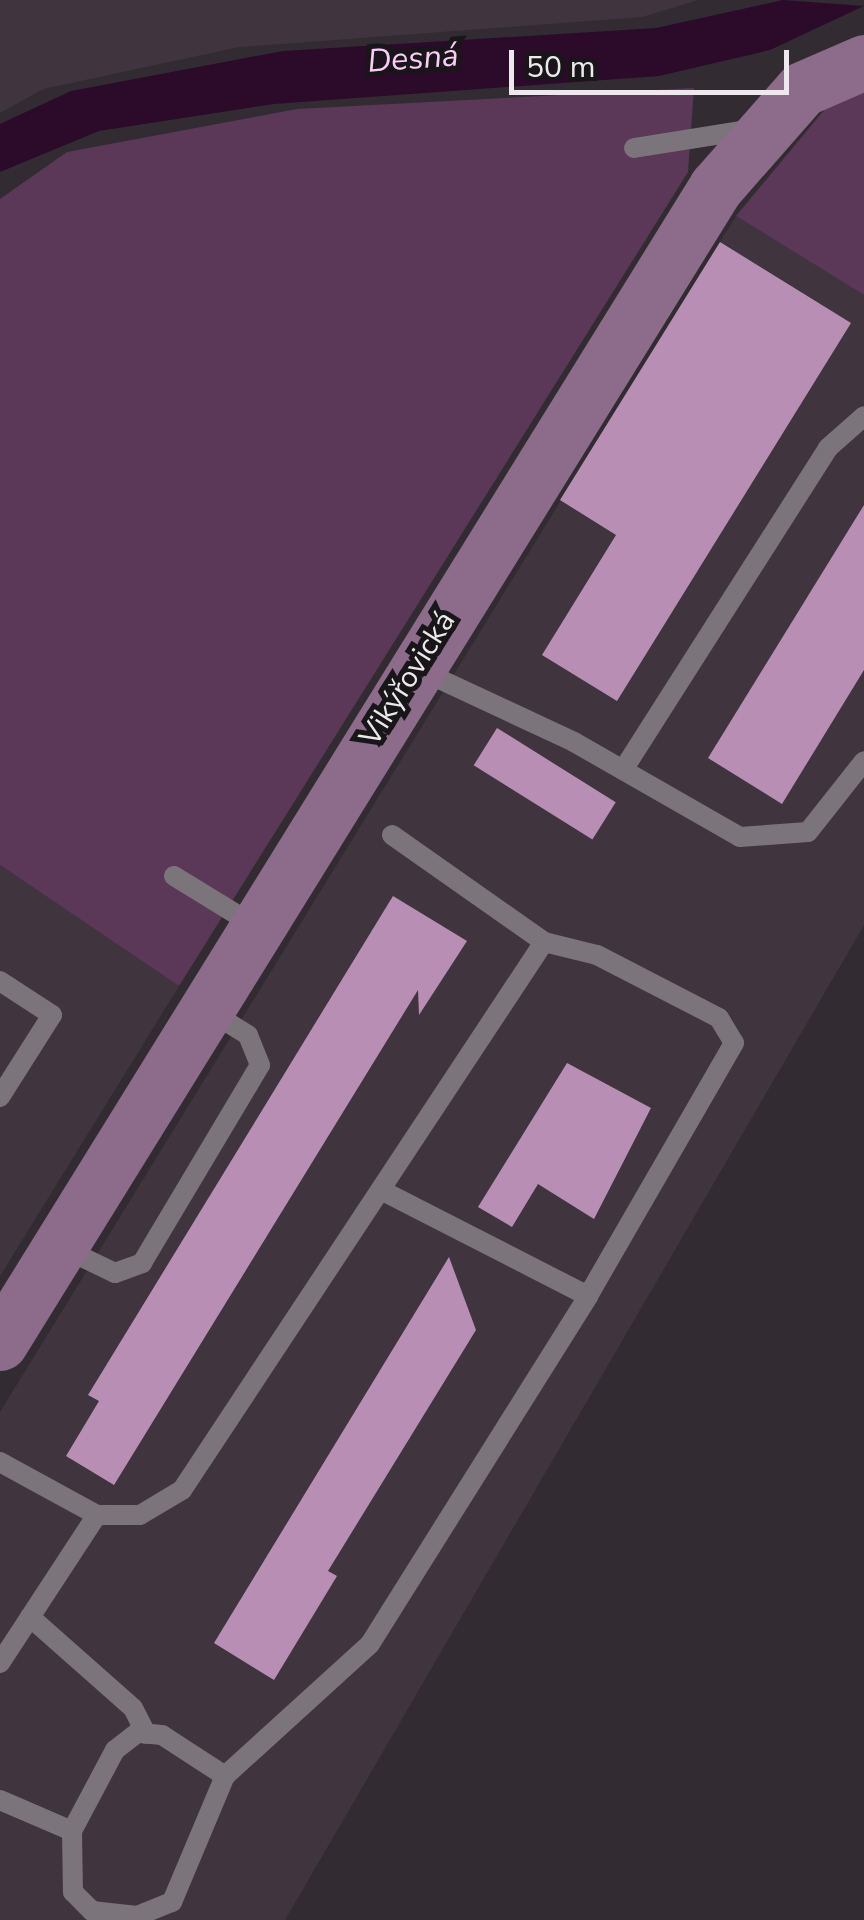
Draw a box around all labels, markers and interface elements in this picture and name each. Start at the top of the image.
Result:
scale bar [514,30,794,92]
water label: Desná [366,37,460,81]
text: 50 m [526,47,595,88]
street label: Vikýřovická [353,605,463,753]

